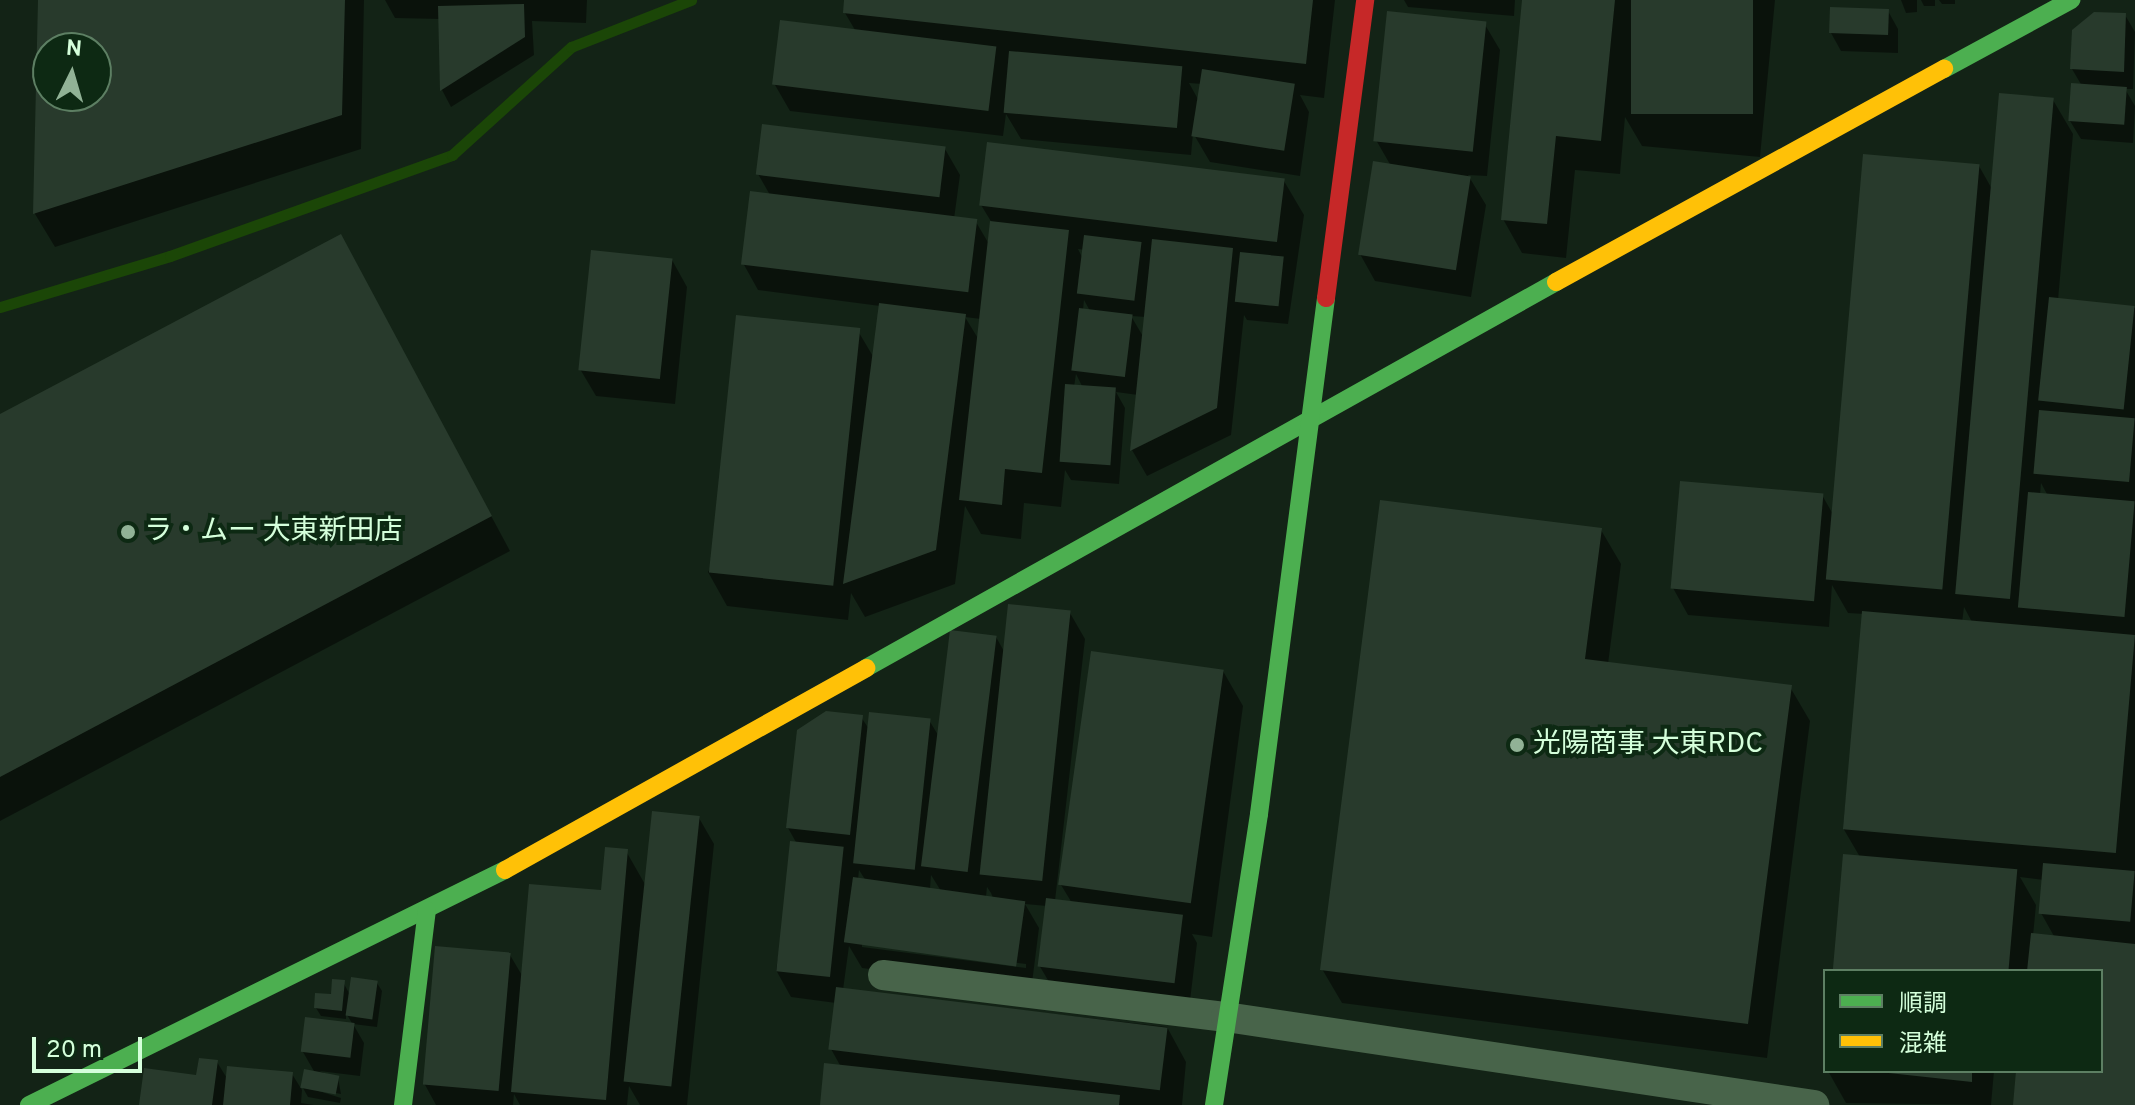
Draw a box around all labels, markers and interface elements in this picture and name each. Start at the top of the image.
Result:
north arrow [32,32,112,112]
text: N [65,35,83,64]
place label: ラ・ムー 大東新田店 [144,515,403,549]
marker: ラ・ムー 大東新田店 [119,523,137,541]
place label: 光陽商事 大東RDC [1533,728,1763,762]
marker: 光陽商事 大東RDC [1508,736,1526,754]
legend [1823,969,2103,1073]
text: 順調 [1899,990,1947,1020]
scale bar [36,1021,146,1071]
text: 混雑 [1899,1030,1947,1060]
text: 20 m [46,1036,102,1066]

